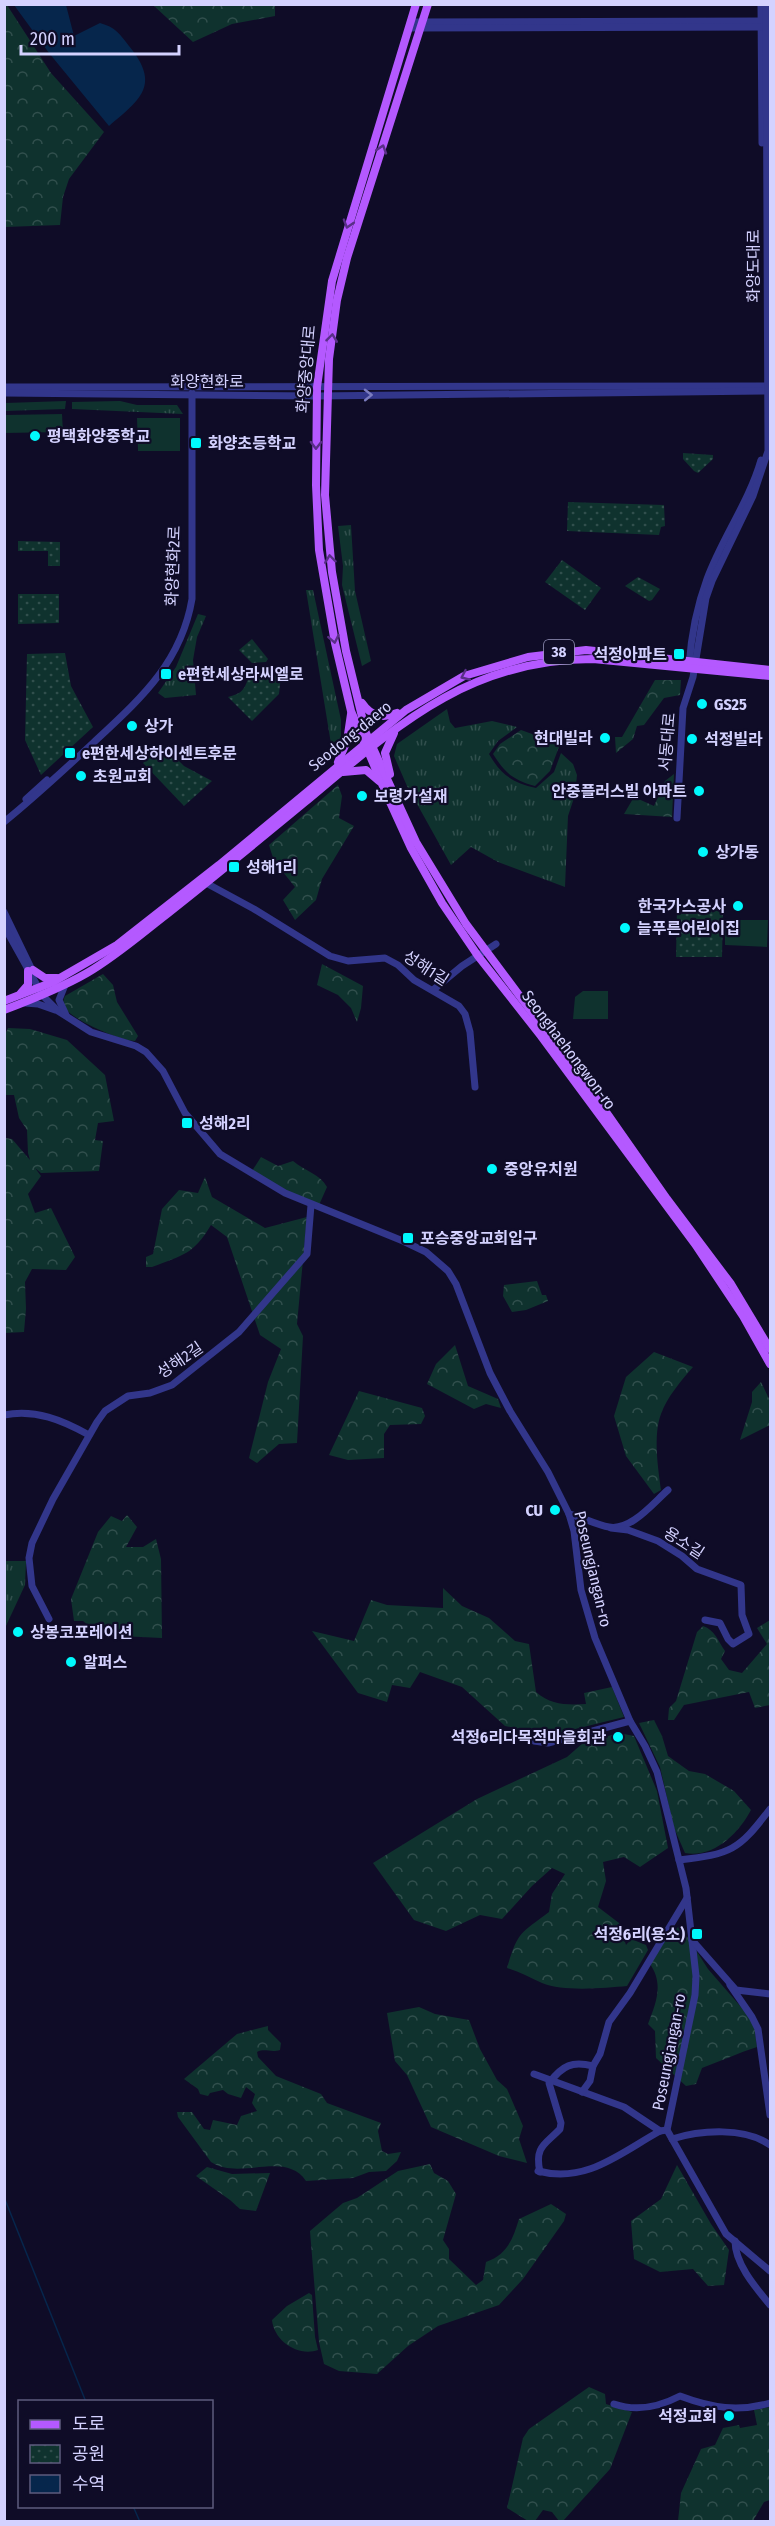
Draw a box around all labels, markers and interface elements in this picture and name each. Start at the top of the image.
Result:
scale bar [21,18,178,56]
text: 200 m [30,28,75,50]
one-way arrow [374,144,387,155]
one-way arrow [343,218,355,229]
street label: 화양도대로 [744,229,763,303]
street label: 화양중앙대로 [293,324,319,414]
one-way arrow [325,333,338,342]
street label: 화양현화로 [170,372,244,391]
one-way arrow [364,389,373,401]
place label: 평택화양중학교 [47,427,150,446]
marker: 평택화양중학교 [28,429,42,443]
place label: 화양초등학교 [208,434,297,453]
marker: 화양초등학교 [189,436,203,450]
one-way arrow [310,440,322,449]
street label: 화양현화2로 [162,525,184,607]
one-way arrow [325,555,337,564]
one-way arrow [327,633,340,643]
road number: 38 [544,640,574,664]
place label: 석정아파트 [593,645,667,664]
marker: 석정아파트 [672,647,686,661]
place label: e편한세상라씨엘로 [178,665,304,684]
marker: e편한세상라씨엘로 [159,667,173,681]
one-way arrow [460,669,471,681]
place label: GS25 [714,695,747,714]
street label: Seodong-daero [305,697,395,775]
marker: GS25 [695,697,709,711]
street label: 서동대로 [655,712,679,772]
place label: 상가 [144,717,174,736]
marker: 상가 [125,719,139,733]
place label: 현대빌라 [534,729,593,748]
place label: 석정빌라 [704,730,763,749]
marker: 현대빌라 [598,731,612,745]
marker: 석정빌라 [685,732,699,746]
place label: e편한세상하이센트후문 [82,744,237,763]
marker: e편한세상하이센트후문 [63,746,77,760]
place label: 초원교회 [93,767,152,786]
marker: 초원교회 [74,769,88,783]
place label: 안중플러스빌 아파트 [551,782,687,801]
marker: 안중플러스빌 아파트 [692,784,706,798]
place label: 보령가설재 [374,787,448,806]
marker: 보령가설재 [355,789,369,803]
place label: 상가동 [715,843,759,862]
marker: 상가동 [696,845,710,859]
place label: 성해1리 [246,858,297,877]
marker: 성해1리 [227,860,241,874]
place label: 한국가스공사 [638,897,726,916]
marker: 한국가스공사 [731,899,745,913]
place label: 늘푸른어린이집 [637,919,740,938]
marker: 늘푸른어린이집 [618,921,632,935]
street label: 성해1길 [400,946,452,990]
street label: Seonghaehongwon-ro [518,987,620,1113]
place label: 성해2리 [199,1114,251,1133]
marker: 성해2리 [180,1116,194,1130]
place label: 중앙유치원 [504,1160,578,1179]
marker: 중앙유치원 [485,1162,499,1176]
place label: 포승중앙교회입구 [420,1229,538,1248]
marker: 포승중앙교회입구 [401,1231,415,1245]
street label: 성해2길 [153,1338,207,1382]
place label: CU [525,1501,543,1520]
marker: CU [548,1503,562,1517]
street label: Poseungjangan-ro [570,1509,616,1629]
street label: 용소길 [660,1523,708,1563]
place label: 상봉코포레이션 [30,1623,133,1642]
marker: 상봉코포레이션 [11,1625,25,1639]
place label: 알퍼스 [83,1653,127,1672]
marker: 알퍼스 [64,1655,78,1669]
place label: 석정6리다목적마을회관 [450,1728,606,1747]
marker: 석정6리다목적마을회관 [611,1730,625,1744]
place label: 석정6리(용소) [593,1925,685,1944]
marker: 석정6리(용소) [690,1927,704,1941]
street label: Poseungjangan-ro [648,1992,690,2112]
legend [18,2400,213,2508]
place label: 석정교회 [658,2407,717,2426]
marker: 석정교회 [722,2409,736,2423]
text: 도로 [72,2413,105,2435]
text: 공원 [72,2443,105,2465]
text: 수역 [72,2473,105,2495]

